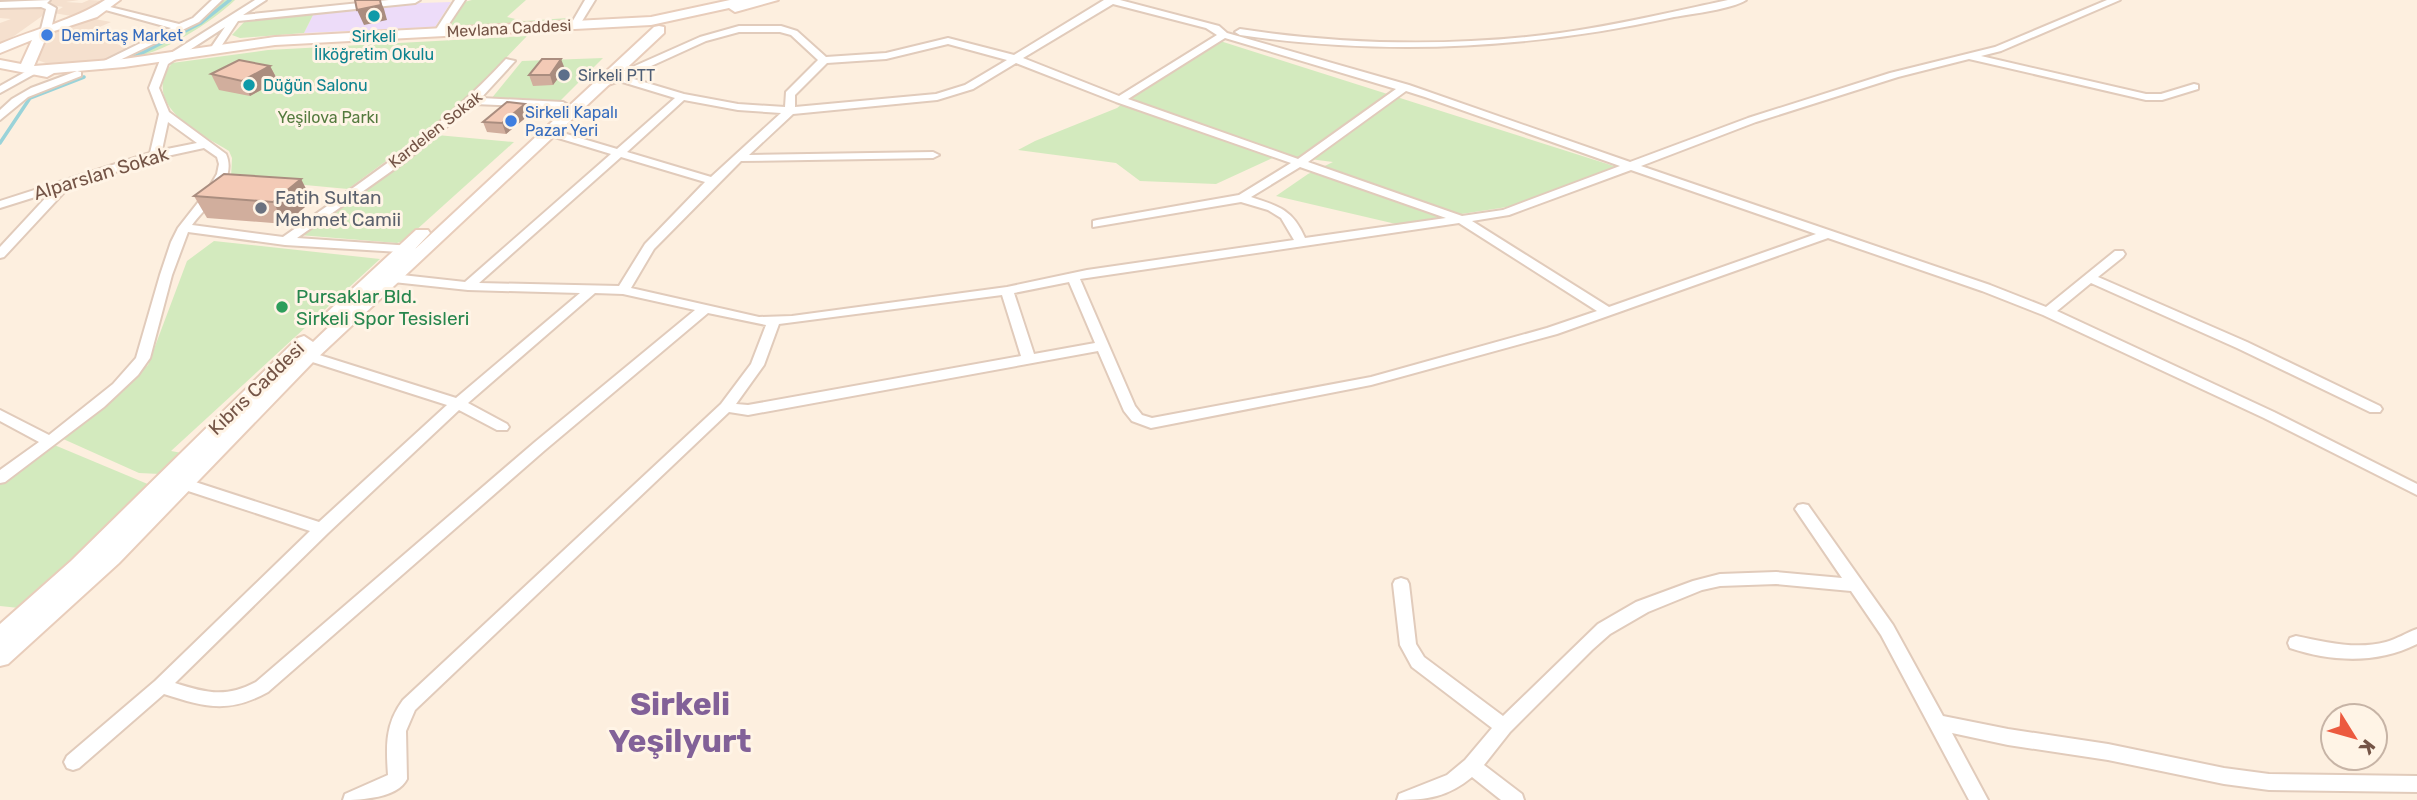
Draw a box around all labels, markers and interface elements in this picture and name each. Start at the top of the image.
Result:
marker: Sirkeli İlköğretim Okulu [366,8,382,24]
street label: Mevlana Caddesi [446,16,572,41]
place label: Demirtaş Market [61,26,183,45]
marker: Demirtaş Market [39,27,55,43]
place label: Sirkeli İlköğretim Okulu [314,27,434,64]
place label: Sirkeli PTT [578,66,655,85]
marker: Sirkeli PTT [556,67,572,83]
place label: Düğün Salonu [263,76,368,95]
marker: Düğün Salonu [241,77,257,93]
street label: Kardelen Sokak [385,87,486,172]
place label: Sirkeli Kapalı Pazar Yeri [525,103,618,140]
park label: Yeşilova Parkı [277,108,379,127]
marker: Sirkeli Kapalı Pazar Yeri [503,113,519,129]
street label: Alparslan Sokak [31,142,172,205]
place label: Fatih Sultan Mehmet Camii [275,186,401,231]
marker: Fatih Sultan Mehmet Camii [253,200,269,216]
place label: Pursaklar Bld. Sirkeli Spor Tesisleri [296,285,469,330]
marker: Pursaklar Bld. Sirkeli Spor Tesisleri [274,299,290,315]
street label: Kıbrıs Caddesi [204,337,309,440]
district label: Sirkeli Yeşilyurt [608,685,752,760]
north arrow [2319,702,2389,772]
text: K [2354,735,2380,759]

